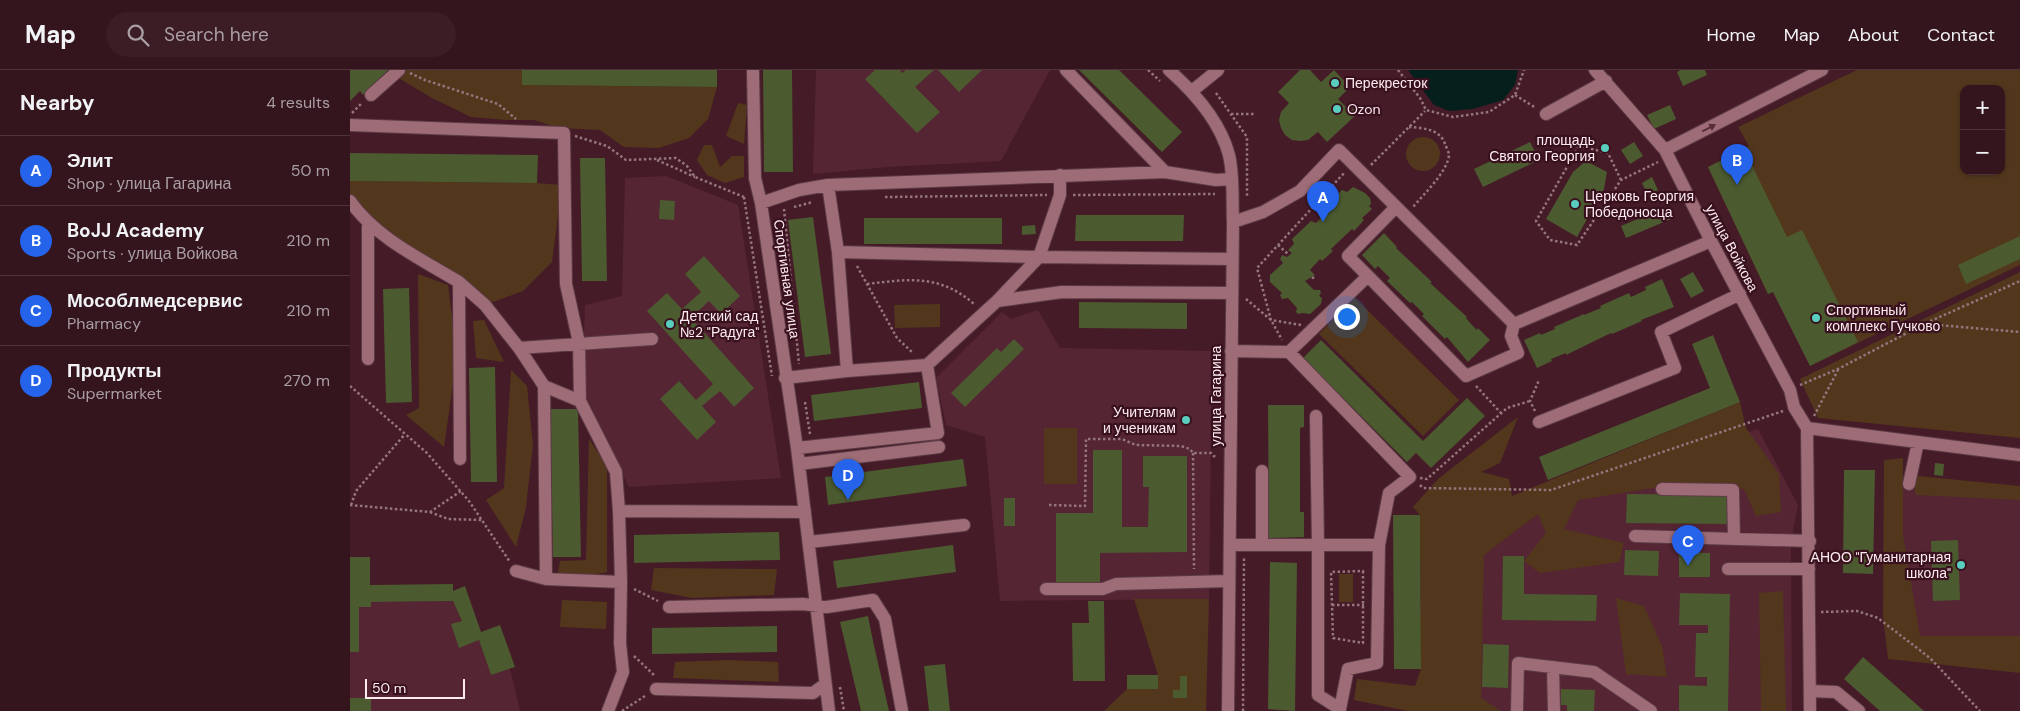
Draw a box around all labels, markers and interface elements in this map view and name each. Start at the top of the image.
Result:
search box [106,12,456,57]
text: Map [25,19,76,50]
icon: search [124,21,152,49]
text: Search here [164,22,269,47]
text: Home [1706,23,1756,47]
text: Map [1784,23,1820,47]
text: About [1848,23,1899,47]
text: Contact [1927,23,1995,47]
place label: Перекресток [1345,74,1428,92]
marker: Перекресток [1329,77,1341,89]
map controls [1960,85,2005,175]
button: + [1960,85,2005,130]
text: Nearby [20,89,94,117]
text: 4 results [266,92,330,113]
place label: Ozon [1347,100,1381,118]
marker: Ozon [1331,103,1343,115]
one-way arrow [1701,124,1716,132]
button: − [1960,130,2005,175]
place label: площадь Святого Георгия [1489,131,1595,165]
marker: площадь Святого Георгия [1599,142,1611,154]
pin: B [1721,144,1753,185]
text: Элит [67,148,113,173]
text: A [30,160,42,181]
text: 50 m [291,160,330,181]
text: Shop · улица Гагарина [67,173,232,194]
pin: A [1307,181,1339,222]
place label: Церковь Георгия Победоносца [1585,187,1694,221]
marker: Церковь Георгия Победоносца [1569,198,1581,210]
street label: улица Войкова [1701,201,1763,295]
text: BoJJ Academy [67,218,204,243]
street label: Спортивная улица [770,218,804,340]
text: B [31,230,41,251]
text: 210 m [286,230,330,251]
text: Sports · улица Войкова [67,243,238,264]
text: Мособлмедсервис [67,288,243,313]
text: C [30,300,42,321]
text: 210 m [286,300,330,321]
place label: Спортивный комплекс Гучково [1826,301,1941,335]
your location [1334,304,1360,330]
place label: Детский сад №2 "Радуга" [680,307,759,341]
marker: Спортивный комплекс Гучково [1810,312,1822,324]
text: Pharmacy [67,313,141,334]
marker: Детский сад №2 "Радуга" [664,318,676,330]
street label: улица Гагарина [1207,346,1225,446]
text: Продукты [67,358,162,383]
text: D [30,370,42,391]
text: 270 m [283,370,330,391]
text: Supermarket [67,383,162,404]
place label: Учителям и ученикам [1103,403,1176,437]
marker: Учителям и ученикам [1180,414,1192,426]
pin: D [832,459,864,500]
pin: C [1672,525,1704,566]
place label: АНОО "Гуманитарная школа" [1811,548,1951,582]
marker: АНОО "Гуманитарная школа" [1955,559,1967,571]
scale bar [365,676,465,699]
text: 50 m [372,679,406,697]

